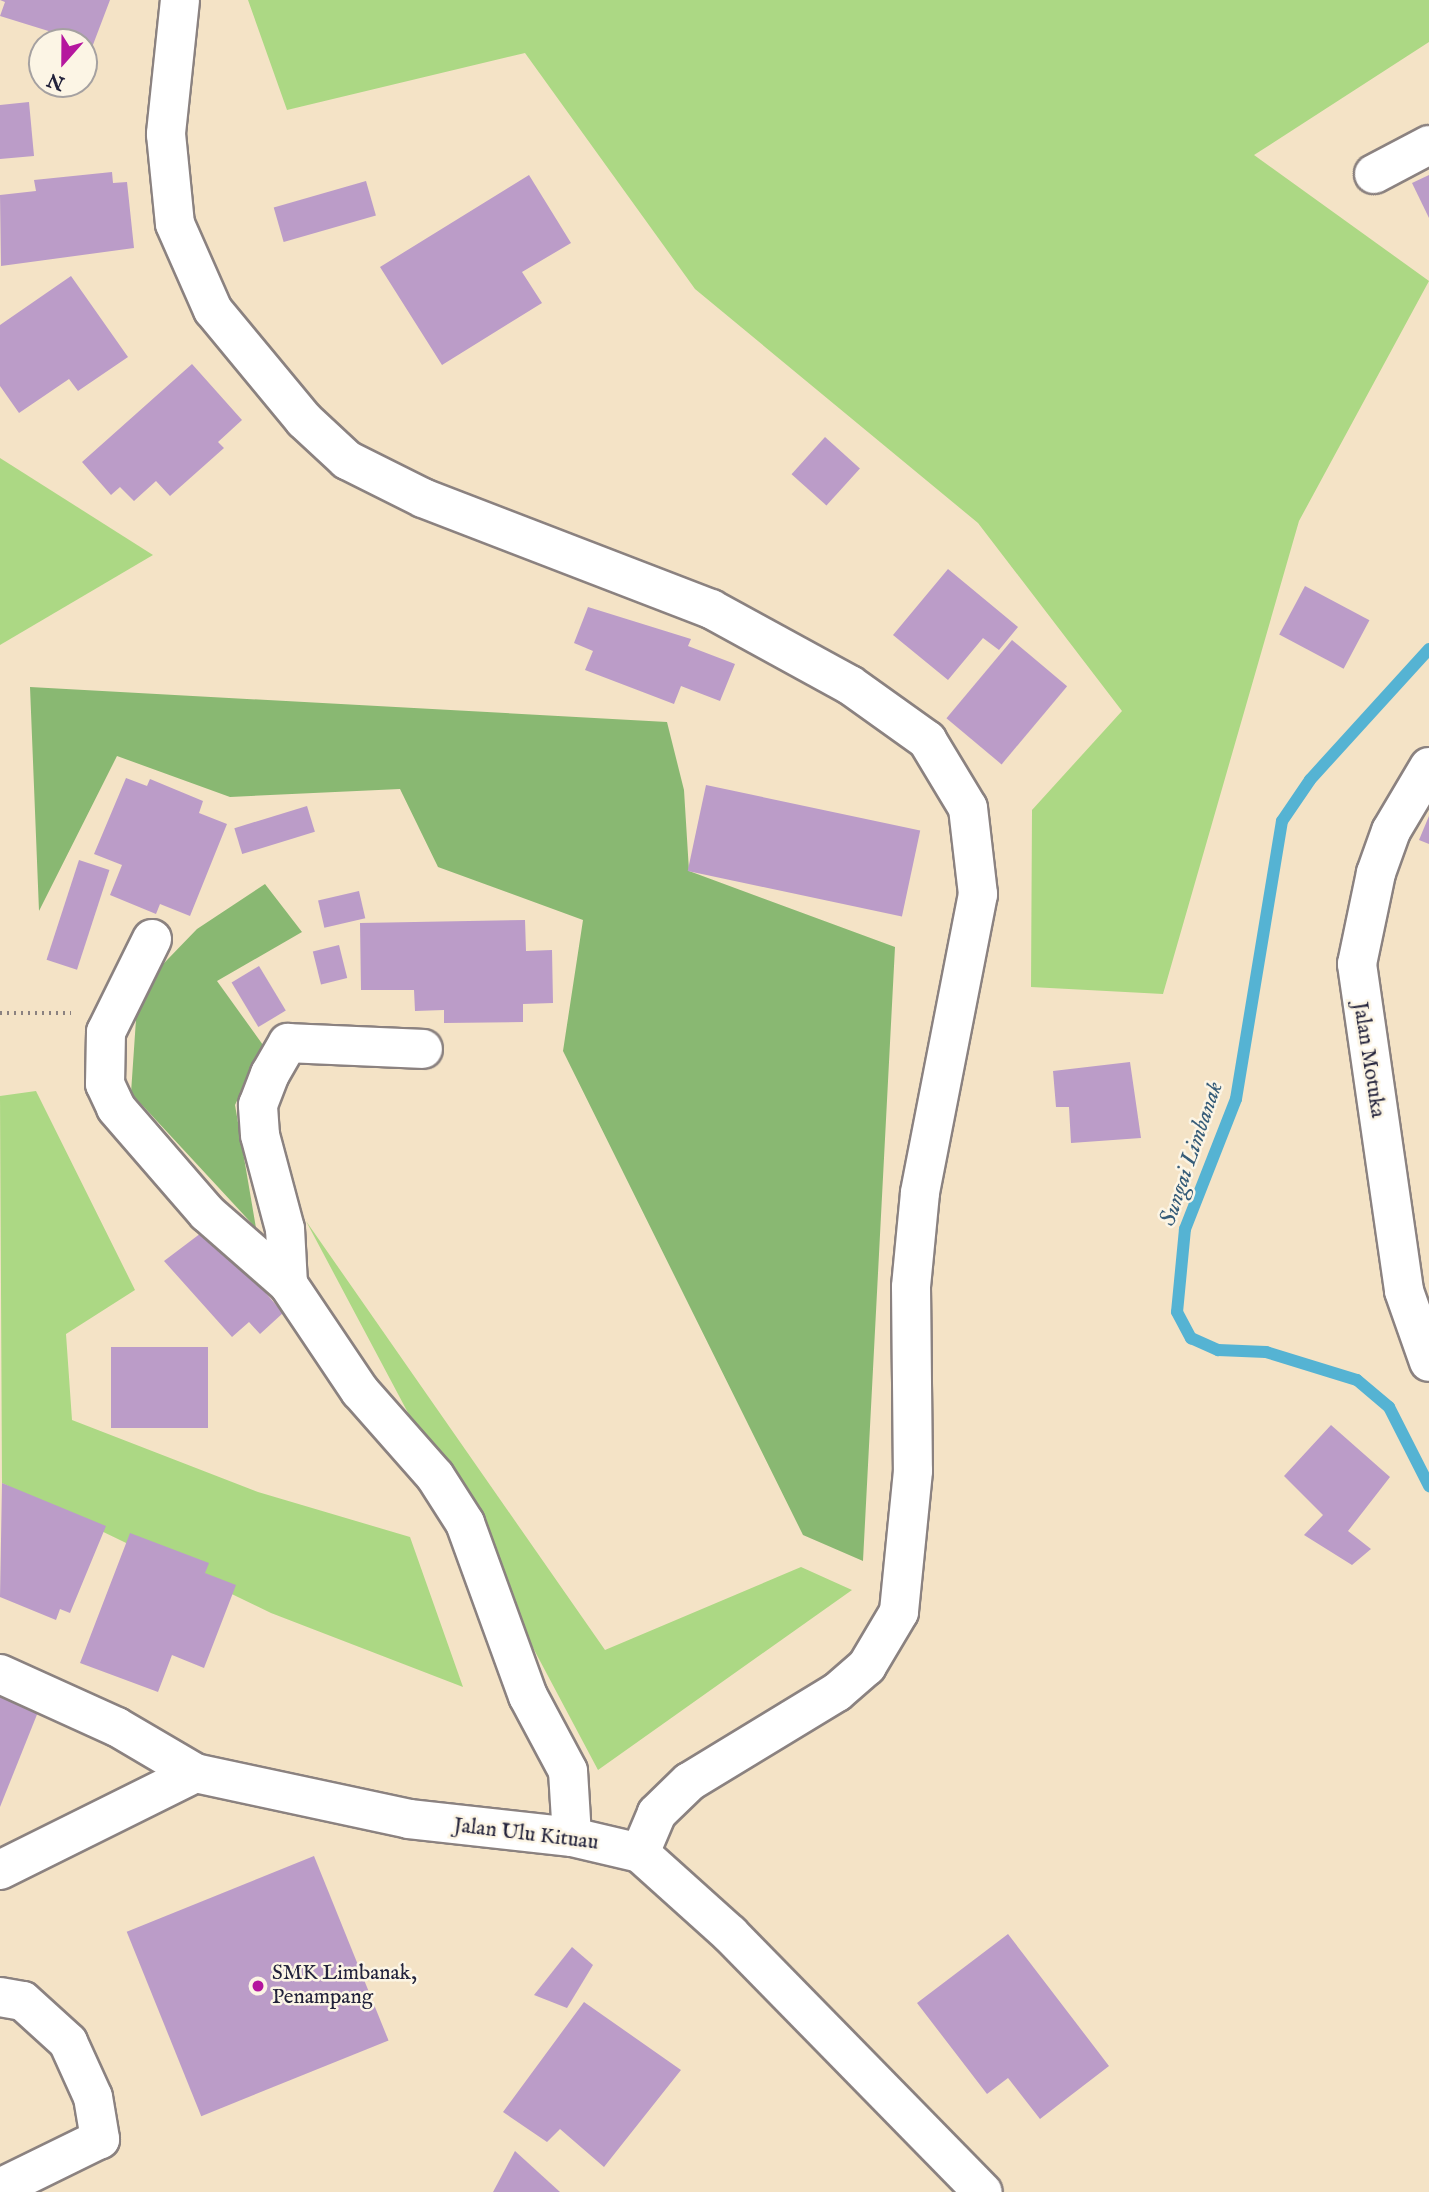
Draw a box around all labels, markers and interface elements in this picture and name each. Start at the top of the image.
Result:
north arrow [28,28,98,98]
text: N [44,67,68,95]
street label: Jalan Motuka [1346,1000,1390,1120]
water label: Sungai Limbanak [1154,1078,1230,1230]
street label: Jalan Ulu Kituau [452,1814,600,1856]
place label: SMK Limbanak, Penampang [272,1961,417,2011]
marker: SMK Limbanak, Penampang [250,1978,266,1994]

